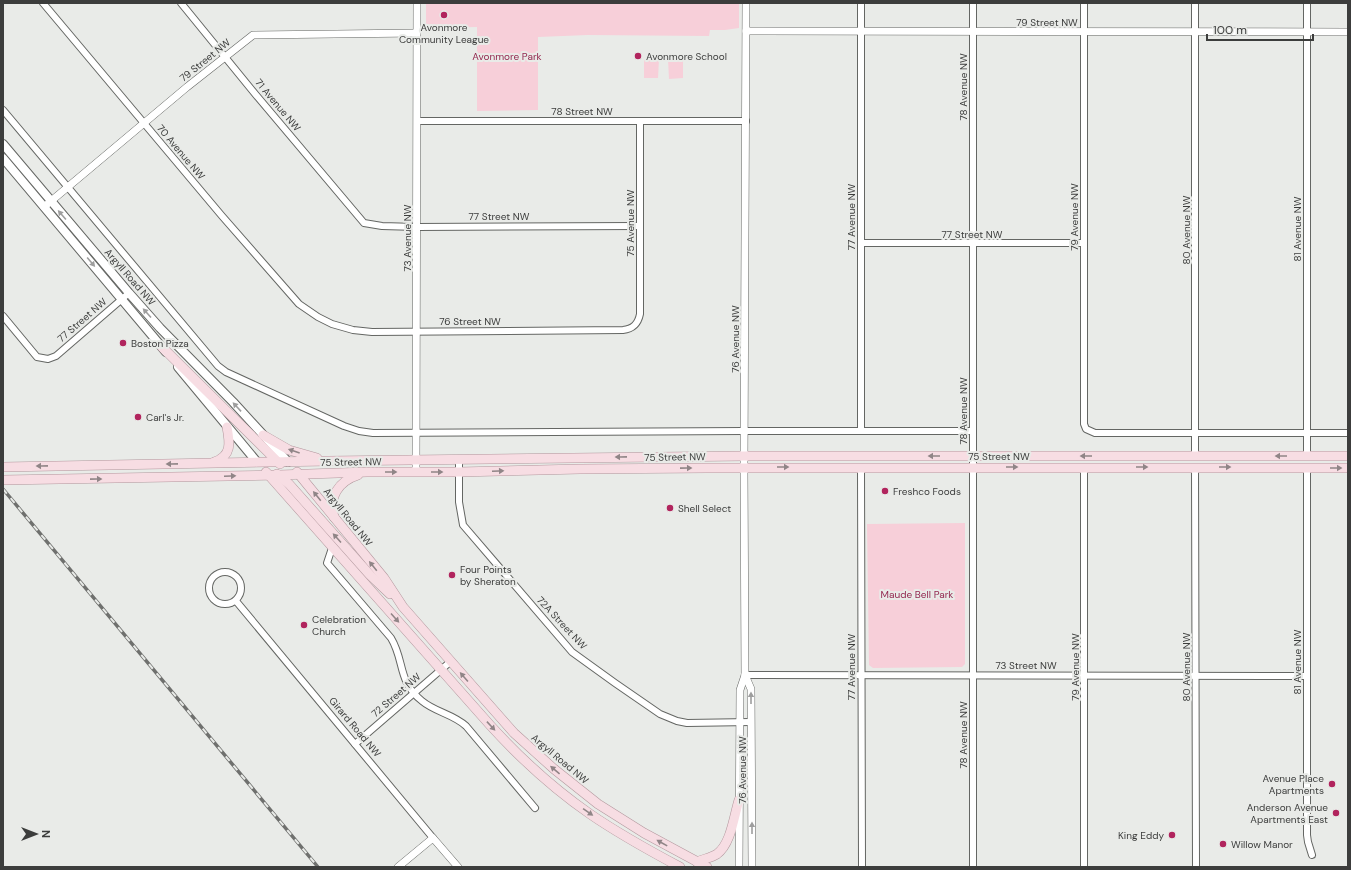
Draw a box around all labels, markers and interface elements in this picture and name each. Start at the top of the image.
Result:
marker: Avonmore Community League [439,10,449,20]
street label: 79 Street NW [1016,16,1078,29]
scale bar [1207,16,1313,42]
place label: Avonmore Community League [399,21,489,46]
text: 100 m [1213,22,1247,38]
street label: 79 Street NW [177,35,233,84]
park label: Avonmore Park [472,50,542,63]
place label: Avonmore School [646,50,727,63]
marker: Avonmore School [633,51,643,61]
street label: 78 Avenue NW [957,53,970,121]
street label: 71 Avenue NW [252,76,304,134]
street label: 78 Street NW [551,105,613,118]
street label: 70 Avenue NW [154,122,208,182]
street label: 77 Avenue NW [845,183,858,250]
street label: 79 Avenue NW [1068,183,1081,251]
street label: 75 Avenue NW [624,189,637,257]
street label: 80 Avenue NW [1180,195,1193,264]
street label: 81 Avenue NW [1291,196,1304,261]
street label: 73 Avenue NW [401,204,414,271]
one-way arrow [57,209,66,220]
street label: 77 Street NW [469,210,530,223]
street label: 77 Street NW [942,228,1003,241]
street label: Argyll Road NW [102,246,158,308]
one-way arrow [87,257,96,268]
street label: 77 Street NW [55,295,109,345]
street label: 76 Avenue NW [729,305,742,373]
one-way arrow [142,308,151,318]
street label: 76 Street NW [439,315,501,328]
place label: Boston Pizza [131,337,189,350]
marker: Boston Pizza [118,338,128,348]
street label: 78 Avenue NW [957,377,970,445]
one-way arrow [232,402,242,412]
place label: Carl's Jr. [146,411,184,424]
marker: Carl's Jr. [133,412,143,422]
one-way arrow [288,448,300,454]
street label: 75 Street NW [644,450,706,464]
street label: 75 Street NW [968,450,1030,463]
one-way arrow [927,453,940,459]
one-way arrow [1079,453,1092,459]
one-way arrow [1274,453,1287,459]
one-way arrow [614,454,627,460]
street label: 75 Street NW [320,455,382,469]
one-way arrow [165,461,178,467]
one-way arrow [35,463,48,469]
one-way arrow [777,464,790,470]
one-way arrow [1006,464,1019,470]
one-way arrow [1136,464,1149,470]
one-way arrow [1219,464,1232,470]
one-way arrow [680,465,693,471]
one-way arrow [1330,465,1343,471]
one-way arrow [492,468,504,475]
one-way arrow [385,469,398,475]
one-way arrow [431,469,444,475]
one-way arrow [224,472,236,479]
one-way arrow [90,475,102,482]
street label: Argyll Road NW [321,485,376,549]
place label: Freshco Foods [893,485,961,498]
marker: Freshco Foods [880,486,890,496]
one-way arrow [312,491,321,502]
place label: Shell Select [678,502,731,515]
marker: Shell Select [665,503,675,513]
one-way arrow [333,534,342,543]
one-way arrow [369,560,378,571]
place label: Four Points by Sheraton [460,563,516,588]
marker: Four Points by Sheraton [447,570,457,580]
park label: Maude Bell Park [881,588,953,601]
street label: 72A Street NW [534,594,590,652]
place label: Celebration Church [312,613,366,638]
one-way arrow [390,614,399,623]
marker: Celebration Church [299,620,309,630]
street label: 81 Avenue NW [1291,629,1304,694]
street label: 80 Avenue NW [1180,632,1193,701]
street label: 77 Avenue NW [845,633,858,700]
street label: 79 Avenue NW [1069,633,1082,701]
street label: 73 Street NW [995,659,1057,672]
street label: 72 Street NW [369,670,424,720]
one-way arrow [460,673,469,682]
one-way arrow [748,691,754,704]
street label: Girard Road NW [326,694,384,760]
street label: 78 Avenue NW [957,701,970,769]
one-way arrow [486,721,496,731]
street label: Argyll Road NW [529,731,592,787]
street label: 76 Avenue NW [736,736,749,804]
one-way arrow [550,766,560,774]
place label: Avenue Place Apartments [1262,772,1324,797]
marker: Avenue Place Apartments [1327,779,1337,789]
place label: Anderson Avenue Apartments East [1247,801,1328,826]
one-way arrow [582,808,593,816]
marker: Anderson Avenue Apartments East [1331,808,1341,818]
north arrow [16,814,56,854]
one-way arrow [749,821,755,834]
place label: King Eddy [1118,829,1164,842]
text: N [39,830,53,838]
marker: King Eddy [1167,830,1177,840]
place label: Willow Manor [1231,838,1293,851]
marker: Willow Manor [1218,839,1228,849]
one-way arrow [656,840,668,847]

